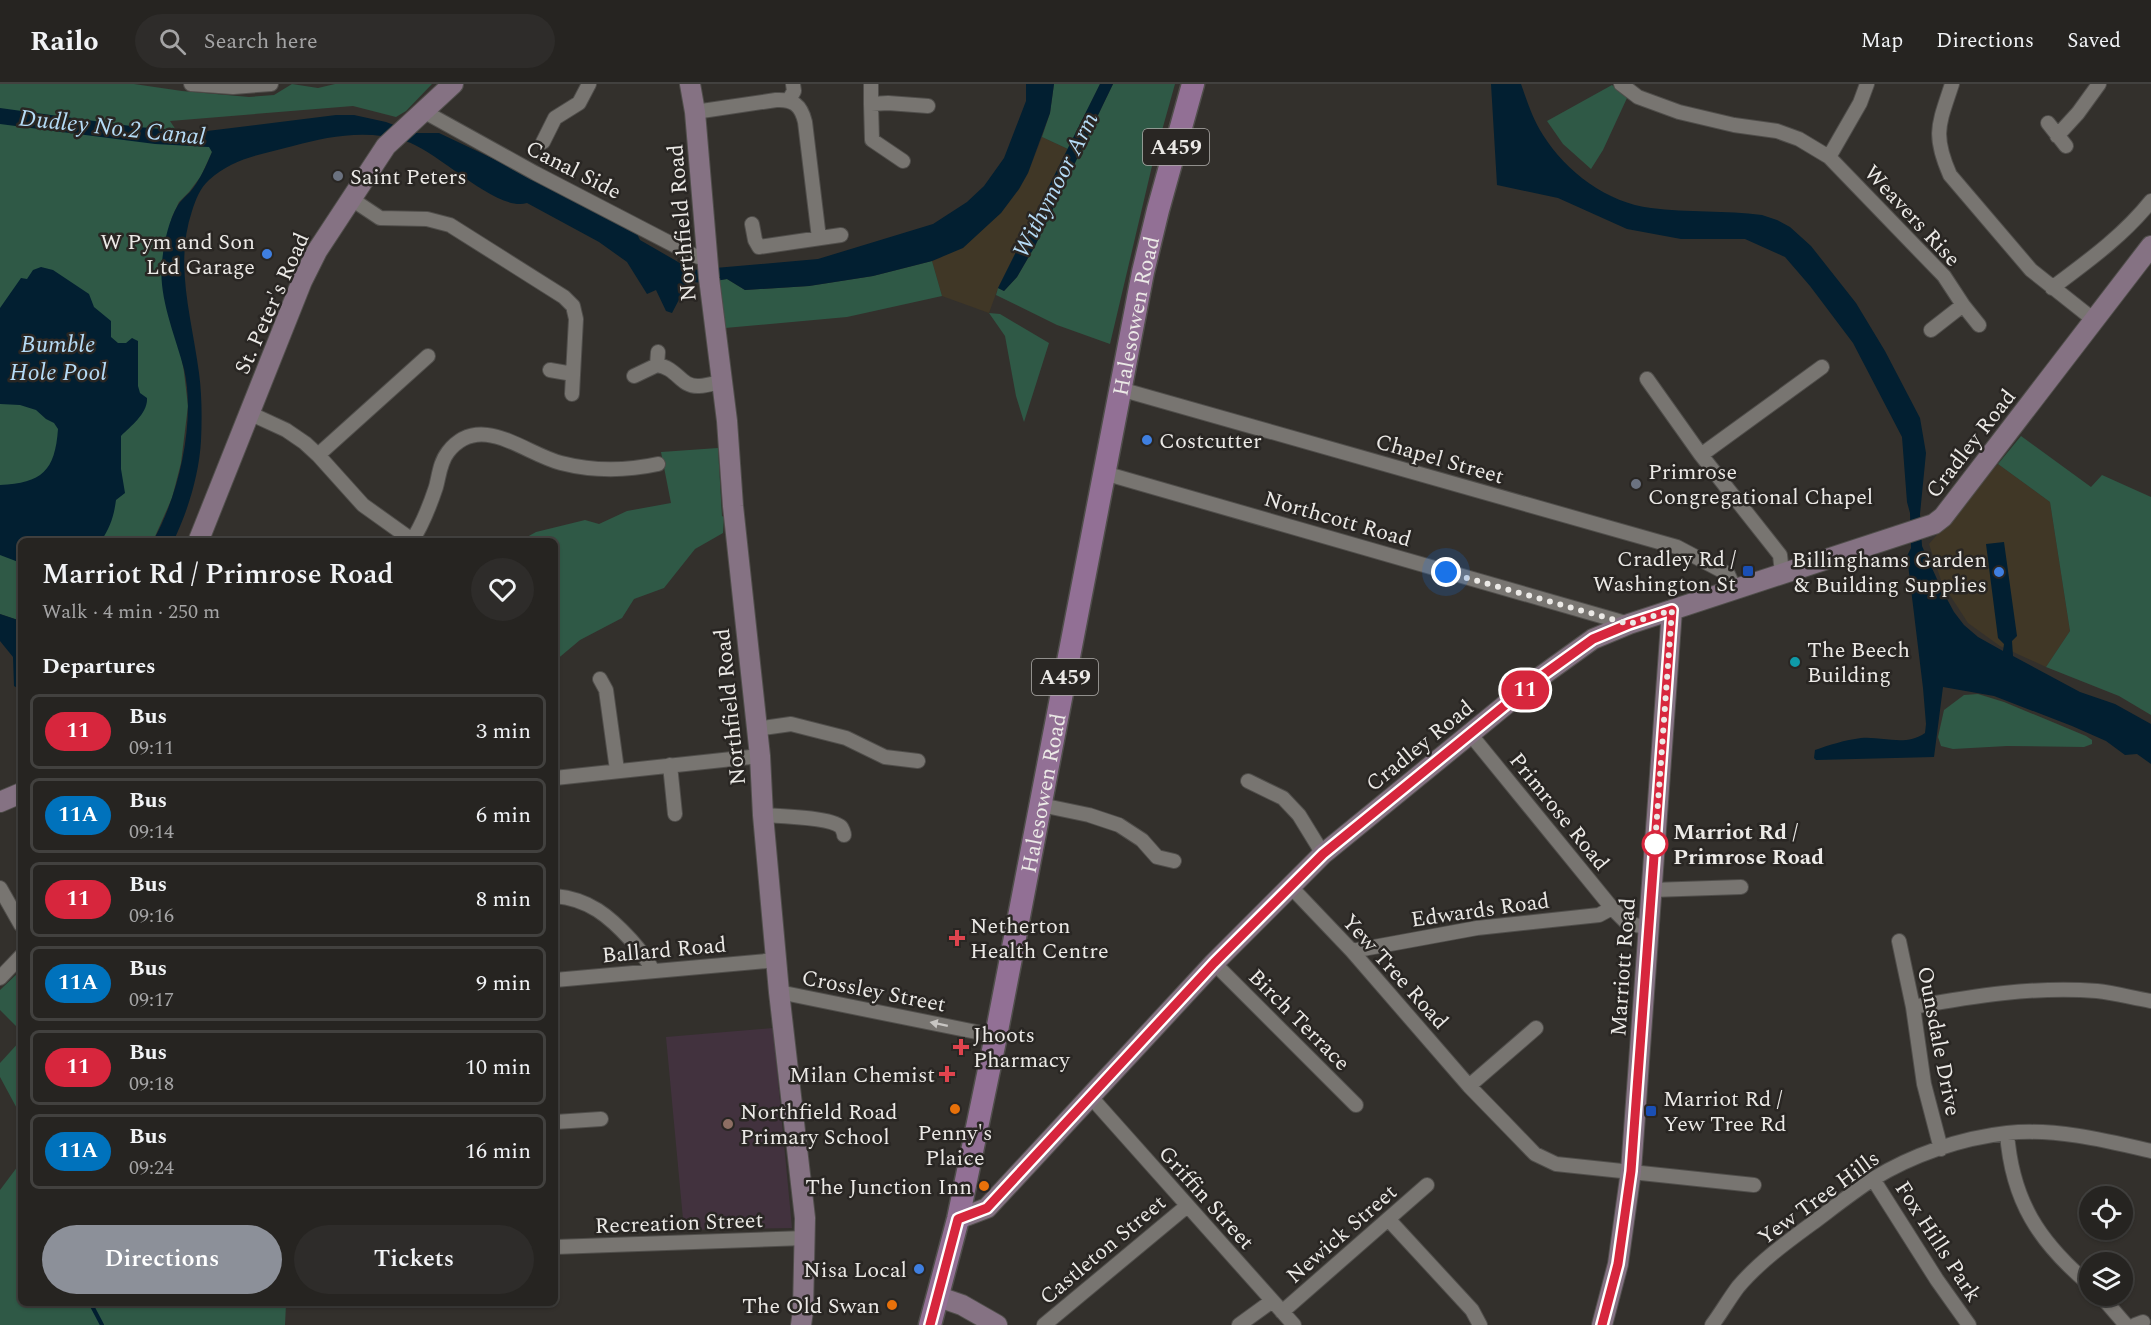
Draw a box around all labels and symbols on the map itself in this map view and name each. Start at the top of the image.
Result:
water label: Dudley No.2 Canal [17,100,207,156]
water label: Withymoor Arm [1004,106,1108,265]
road number: A459 [1143,129,1209,165]
street label: Canal Side [520,132,627,209]
street label: Northfield Road [659,143,706,303]
street label: Weavers Rise [1856,158,1968,275]
place label: Saint Peters [350,161,467,194]
marker: Saint Peters [331,169,345,183]
place label: W Pym and Son Ltd Garage [100,226,255,284]
street label: St. Peter's Road [226,227,318,380]
street label: Halesowen Road [1105,233,1169,399]
marker: W Pym and Son Ltd Garage [260,247,274,261]
water label: Bumble Hole Pool [9,327,107,391]
street label: Cradley Road [1918,382,2024,506]
place label: Costcutter [1159,425,1262,458]
street label: Chapel Street [1371,425,1508,494]
marker: Costcutter [1140,433,1154,447]
place label: Primrose Congregational Chapel [1648,456,1873,514]
marker: Primrose Congregational Chapel [1629,477,1643,491]
street label: Northcott Road [1260,483,1415,556]
place label: Cradley Rd / Washington St [1593,543,1736,601]
place label: Billinghams Garden & Building Supplies [1792,544,1987,602]
your location [1431,557,1461,587]
marker: Cradley Rd / Washington St [1741,564,1755,578]
marker: Billinghams Garden & Building Supplies [1992,565,2006,579]
street label: Northfield Road [706,627,755,787]
place label: The Beech Building [1807,634,1910,692]
marker: The Beech Building [1788,655,1802,669]
road number: A459 [1032,659,1098,695]
line badge: 11 [1498,670,1552,710]
street label: Cradley Road [1359,692,1481,800]
street label: Halesowen Road [1013,711,1076,876]
street label: Primrose Road [1501,746,1617,878]
place label: Marriot Rd / Primrose Road [1673,816,1824,874]
marker: Marriot Rd / Primrose Road [1642,831,1668,857]
street label: Edwards Road [1409,884,1552,937]
street label: Marriott Road [1602,897,1645,1037]
street label: Yew Tree Road [1334,907,1456,1037]
place label: Netherton Health Centre [970,910,1109,968]
street label: Ballard Road [600,929,728,972]
marker: Netherton Health Centre [948,929,966,947]
street label: Crossley Street [799,961,949,1022]
street label: Birch Terrace [1240,961,1358,1079]
street label: Ounsdale Drive [1908,964,1969,1119]
one-way arrow [929,1019,948,1028]
place label: Jhoots Pharmacy [973,1019,1071,1077]
marker: Jhoots Pharmacy [954,1040,968,1054]
place label: Milan Chemist [789,1059,935,1092]
marker: Milan Chemist [940,1067,954,1081]
place label: Marriot Rd / Yew Tree Rd [1663,1083,1787,1141]
place label: Northfield Road Primary School [740,1096,898,1154]
marker: Penny's Plaice [948,1102,962,1116]
marker: Marriot Rd / Yew Tree Rd [1644,1104,1658,1118]
marker: Northfield Road Primary School [721,1117,735,1131]
place label: Penny's Plaice [917,1117,993,1175]
street label: Griffin Street [1150,1138,1262,1258]
street label: Yew Tree Hills [1751,1143,1887,1254]
place label: The Junction Inn [805,1171,972,1204]
street label: Fox Hills Park [1886,1175,1989,1309]
street label: Newick Street [1279,1176,1405,1292]
marker: The Junction Inn [977,1179,991,1193]
street label: Castleton Street [1032,1187,1174,1313]
street label: Recreation Street [594,1204,764,1243]
place label: Nisa Local [803,1254,907,1287]
marker: Nisa Local [912,1262,926,1276]
place label: The Old Swan [742,1290,880,1323]
marker: The Old Swan [885,1298,899,1312]

